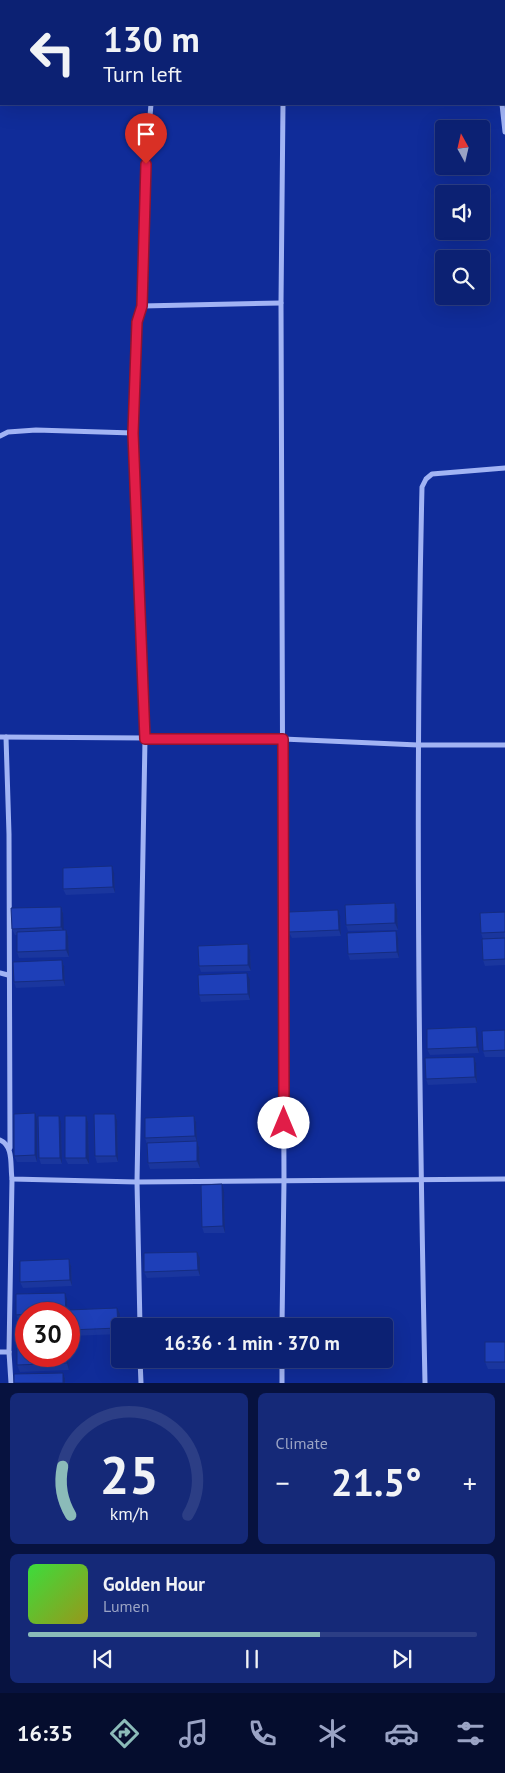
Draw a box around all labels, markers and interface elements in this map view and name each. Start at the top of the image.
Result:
text: 130 m [103,16,200,62]
icon: left [20,20,85,85]
text: Turn left [103,60,182,88]
pin [125,113,167,164]
icon: arrive [132,120,160,148]
north arrow [435,120,490,175]
map controls [435,120,490,305]
button: sound [435,185,490,240]
button: search [435,250,490,305]
position arrow [257,1096,309,1148]
speed limit sign: 30 [15,1302,80,1367]
text: 16:36 · 1 min · 370 m [164,1331,340,1355]
text: Climate [276,1433,328,1453]
text: 25 [99,1441,158,1508]
text: 21.5° [331,1457,422,1506]
text: − [276,1464,290,1501]
text: + [463,1464,477,1501]
text: km/h [109,1502,148,1525]
text: Golden Hour [103,1572,205,1596]
text: Lumen [103,1596,149,1616]
icon: previous [89,1645,117,1673]
icon: pause [238,1645,266,1673]
icon: next [388,1645,416,1673]
icon: directions [107,1716,142,1751]
icon: music [176,1716,211,1751]
icon: phone [245,1716,280,1751]
icon: climate [315,1716,350,1751]
icon: car [384,1716,419,1751]
icon: filters [453,1716,488,1751]
text: 16:35 [17,1719,73,1747]

